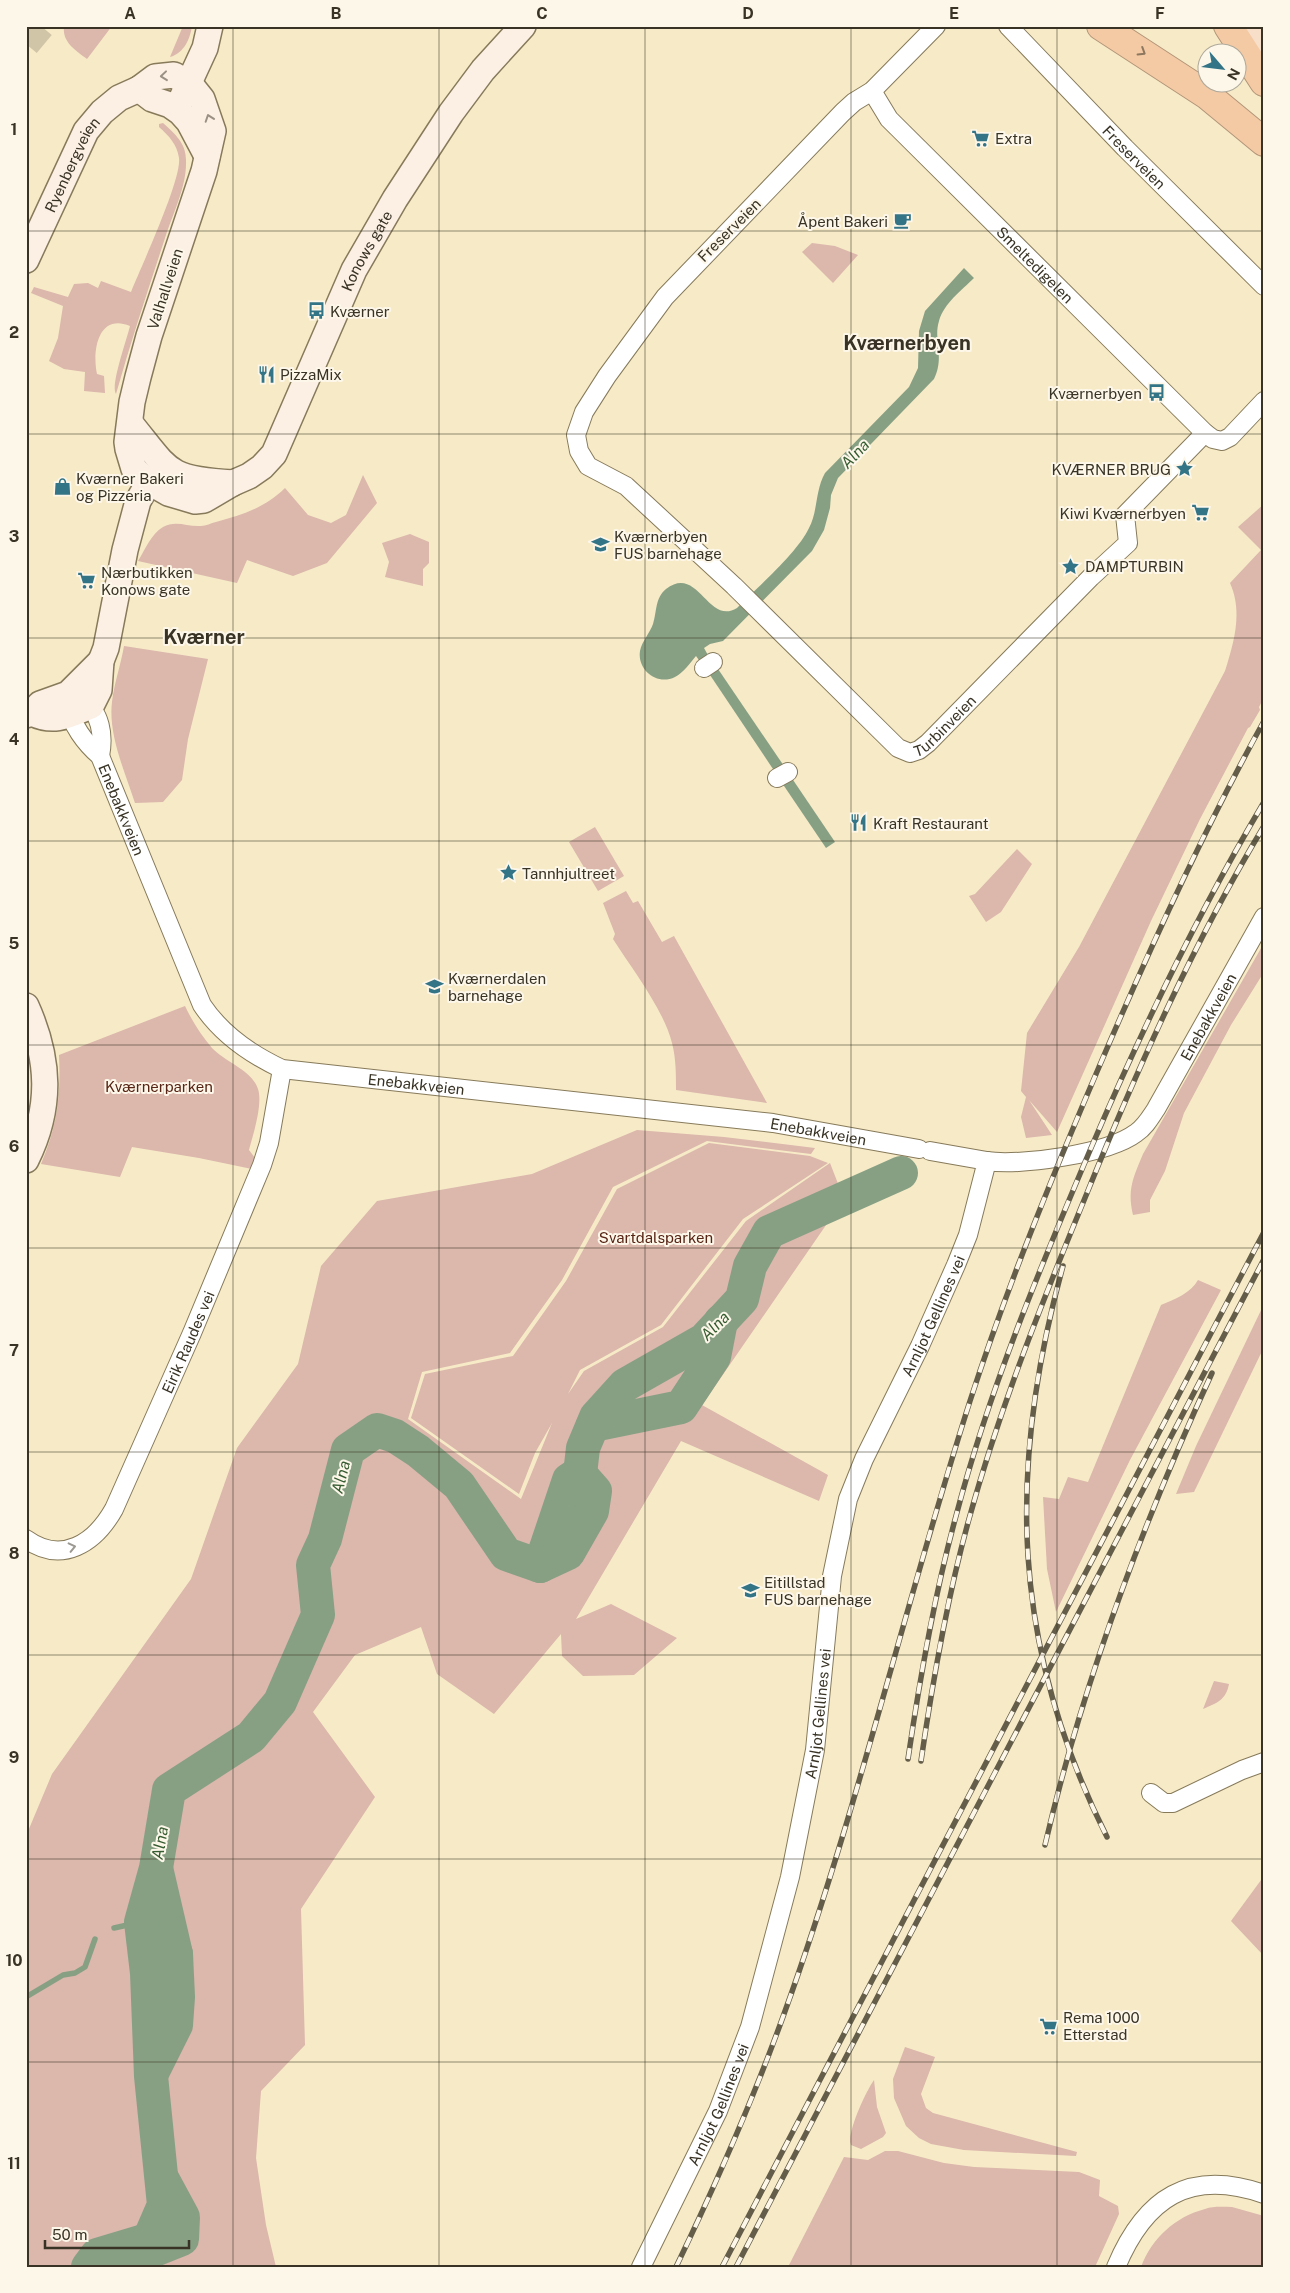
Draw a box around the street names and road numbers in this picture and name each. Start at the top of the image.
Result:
street label: Ryenbergveien [41,113,103,215]
street label: Freserveien [1099,122,1169,192]
street label: Freserveien [694,195,764,265]
street label: Konows gate [337,207,395,293]
street label: Smeltedigelen [993,223,1077,306]
street label: Valhallveien [144,246,186,332]
street label: Turbinveien [911,691,979,760]
street label: Enebakkveien [96,761,148,858]
street label: Enebakkveien [1177,970,1239,1063]
street label: Enebakkveien [367,1070,466,1098]
street label: Enebakkveien [769,1114,868,1148]
street label: Arnljot Gellines vei [898,1253,968,1379]
street label: Eirik Raudes vei [158,1288,217,1396]
street label: Arnljot Gellines vei [801,1648,833,1780]
street label: Arnljot Gellines vei [684,2041,751,2168]

